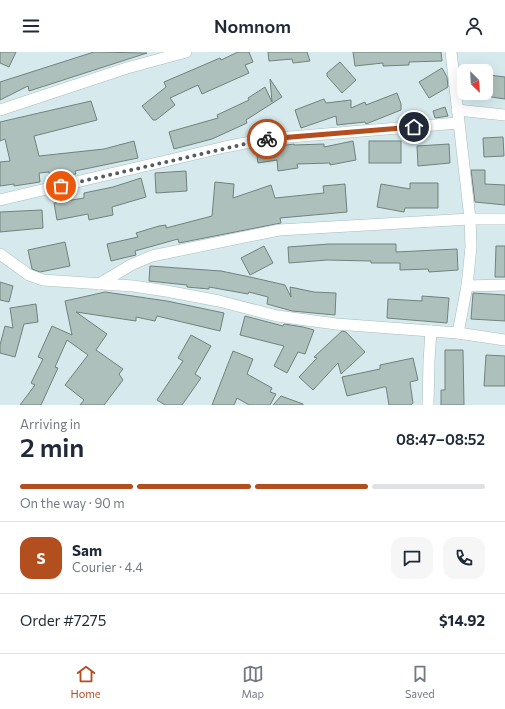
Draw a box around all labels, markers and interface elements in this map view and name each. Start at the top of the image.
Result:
icon: menu [20,15,42,37]
text: Nomnom [214,15,291,37]
icon: person [463,15,485,37]
north arrow [457,64,493,100]
map controls [457,64,493,100]
pin [397,110,431,144]
icon: home [403,116,425,138]
courier [247,119,287,159]
icon: bike [256,128,278,150]
pin [44,169,78,203]
icon: bag [50,175,72,197]
text: Arriving in [20,416,80,432]
text: 08:47–08:52 [396,430,485,448]
text: 2 min [20,431,84,462]
text: On the way · 90 m [20,495,125,511]
button: chat [391,537,433,579]
button: phone [443,537,485,579]
text: Sam [72,541,102,559]
text: S [36,549,46,567]
text: Courier · 4.4 [72,559,143,575]
text: Order #7275 [20,611,106,629]
text: $14.92 [439,611,485,629]
tab: Home [70,663,101,700]
tab: Map [241,663,264,700]
tab: Saved [405,663,435,700]

